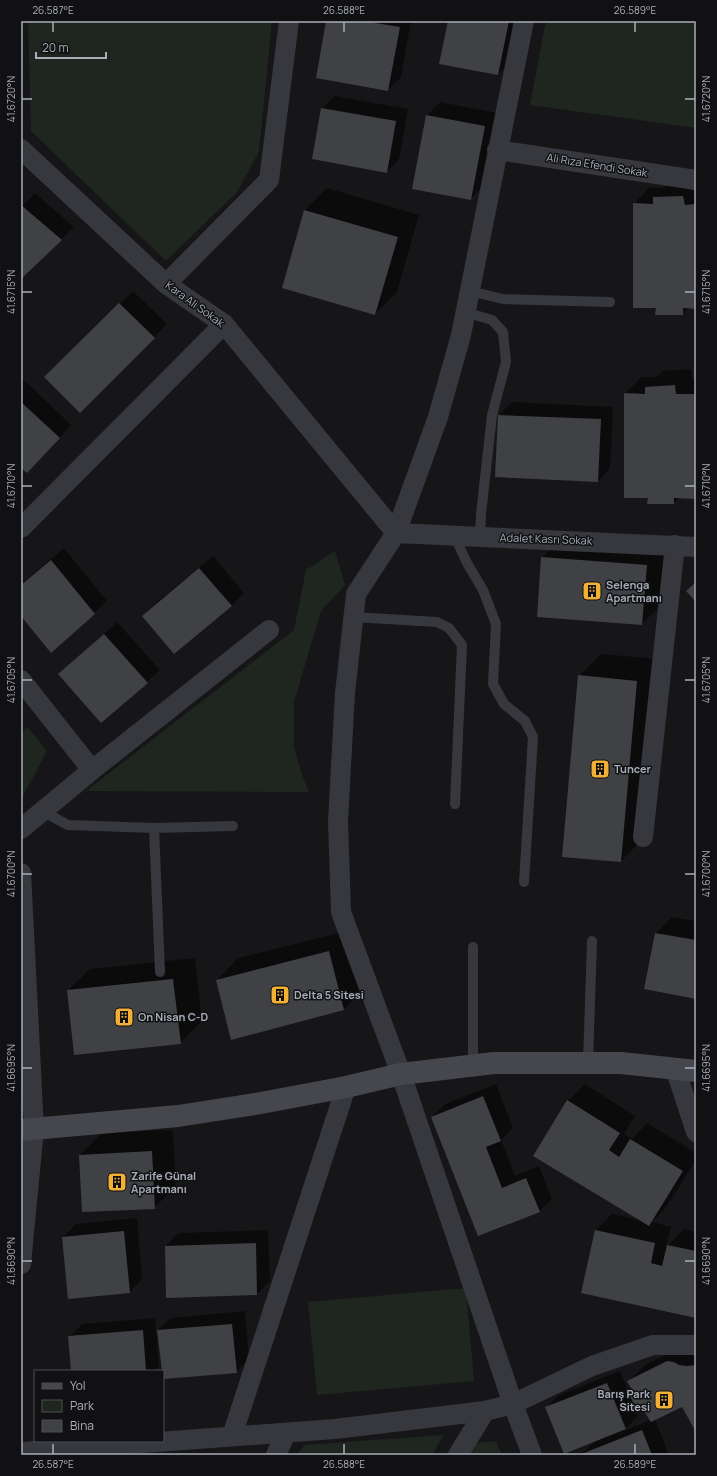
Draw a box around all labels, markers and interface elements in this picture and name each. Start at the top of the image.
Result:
text: 26.587°E [32,3,74,17]
text: 26.588°E [323,3,365,17]
text: 26.589°E [614,3,657,17]
scale bar [36,34,106,60]
text: 20 m [42,39,69,56]
text: 41.6720°N [4,76,18,122]
text: 41.6720°N [699,76,713,122]
street label: Ali Rıza Efendi Sokak [546,149,649,180]
text: 41.6715°N [4,270,18,314]
text: 41.6715°N [699,270,713,314]
street label: Kara Ali Sokak [163,277,228,330]
text: 41.6710°N [4,464,18,508]
text: 41.6710°N [699,464,713,508]
street label: Adalet Kasrı Sokak [499,529,593,548]
place label: Selenga Apartmanı [606,577,662,605]
building icon: Selenga Apartmanı [581,580,603,602]
text: 41.6705°N [4,657,18,703]
text: 41.6705°N [699,657,713,703]
building icon: Tuncer [589,758,611,780]
place label: Tuncer [614,761,652,776]
text: 41.6700°N [4,850,18,897]
text: 41.6700°N [699,850,713,897]
building icon: Delta 5 Sitesi [269,984,291,1006]
place label: Delta 5 Sitesi [294,987,364,1002]
building icon: On Nisan C-D [113,1006,135,1028]
place label: On Nisan C-D [138,1009,208,1024]
text: 41.6695°N [4,1044,18,1092]
text: 41.6695°N [699,1044,713,1092]
place label: Zarife Günal Apartmanı [131,1168,196,1196]
building icon: Zarife Günal Apartmanı [106,1171,128,1193]
text: 41.6690°N [4,1237,18,1285]
text: 41.6690°N [699,1237,713,1285]
legend [34,1370,164,1442]
text: Yol [70,1377,86,1394]
place label: Barış Park Sitesi [598,1386,651,1414]
building icon: Barış Park Sitesi [653,1389,675,1411]
text: Park [70,1397,95,1414]
text: Bina [70,1417,94,1434]
text: 26.587°E [32,1457,74,1471]
text: 26.588°E [323,1457,365,1471]
text: 26.589°E [614,1457,657,1471]

